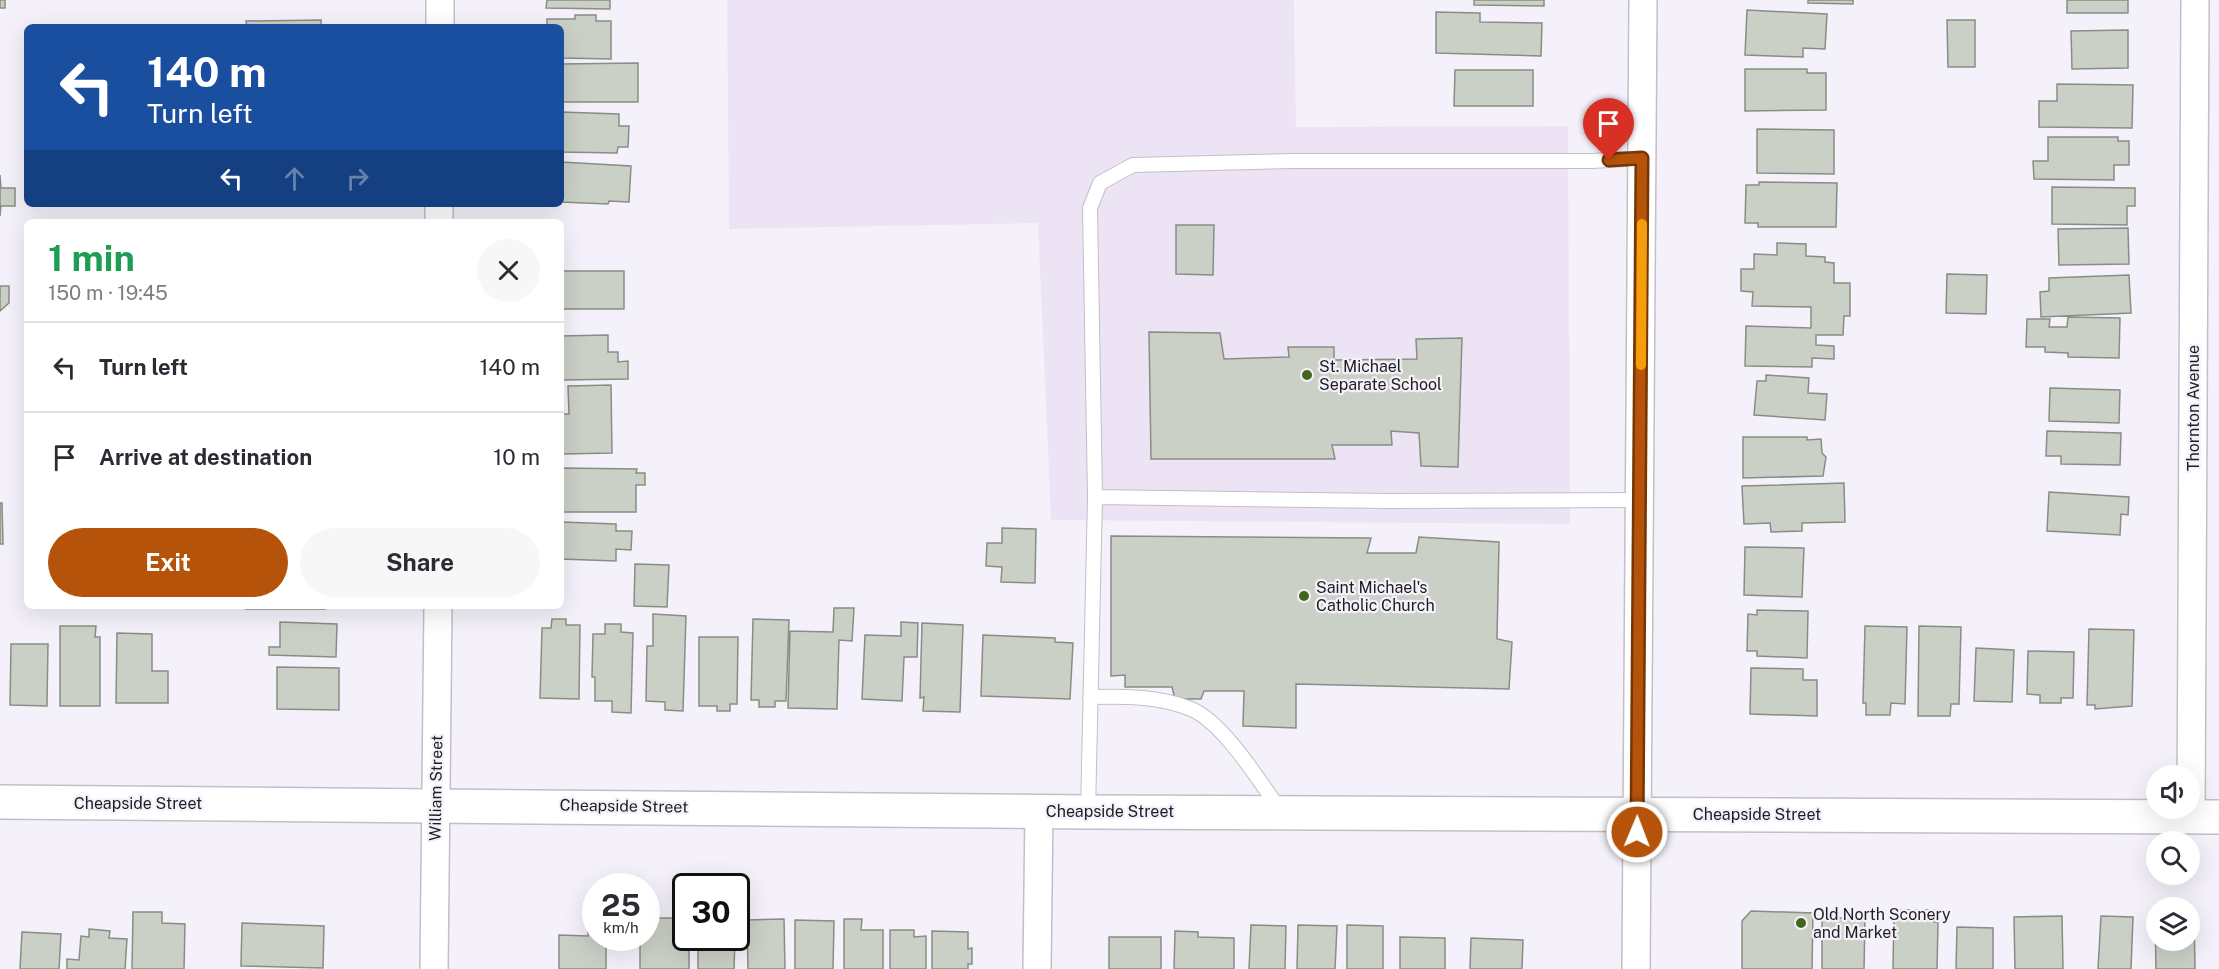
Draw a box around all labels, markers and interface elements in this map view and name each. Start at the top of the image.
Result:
text: 140 m [147,47,267,96]
icon: left [48,48,126,126]
text: Turn left [147,97,253,129]
pin [1583,98,1634,160]
icon: arrive [1592,107,1625,140]
icon: left [215,162,248,195]
icon: ahead [278,162,311,195]
icon: right [341,162,374,195]
text: 1 min [48,237,135,279]
button: close [477,239,540,302]
text: 150 m · 19:45 [48,281,168,305]
street label: Thornton Avenue [2184,345,2203,471]
icon: left [48,351,81,384]
text: Turn left [99,354,188,380]
text: 140 m [479,354,540,380]
place label: St. Michael Separate School [1319,357,1442,394]
marker: St. Michael Separate School [1300,368,1314,382]
icon: arrive [48,441,81,474]
text: Arrive at destination [99,444,312,470]
text: 10 m [493,444,540,470]
button: Exit [48,528,288,597]
button: Share [300,528,540,597]
place label: Saint Michael's Catholic Church [1316,578,1435,615]
marker: Saint Michael's Catholic Church [1297,589,1311,603]
street label: William Street [426,735,446,841]
map controls [2146,765,2200,951]
button: sound [2146,765,2200,819]
street label: Cheapside Street [74,794,202,813]
street label: Cheapside Street [559,795,689,817]
position arrow [1605,800,1669,864]
street label: Cheapside Street [1046,802,1174,821]
street label: Cheapside Street [1693,805,1821,824]
button: search [2146,831,2200,885]
speed limit sign: 30 [672,873,750,951]
text: 25 [601,887,641,923]
button: layers [2146,897,2200,951]
place label: Old North Sconery and Market [1813,905,1951,942]
marker: Old North Sconery and Market [1794,916,1808,930]
text: km/h [603,919,639,936]

